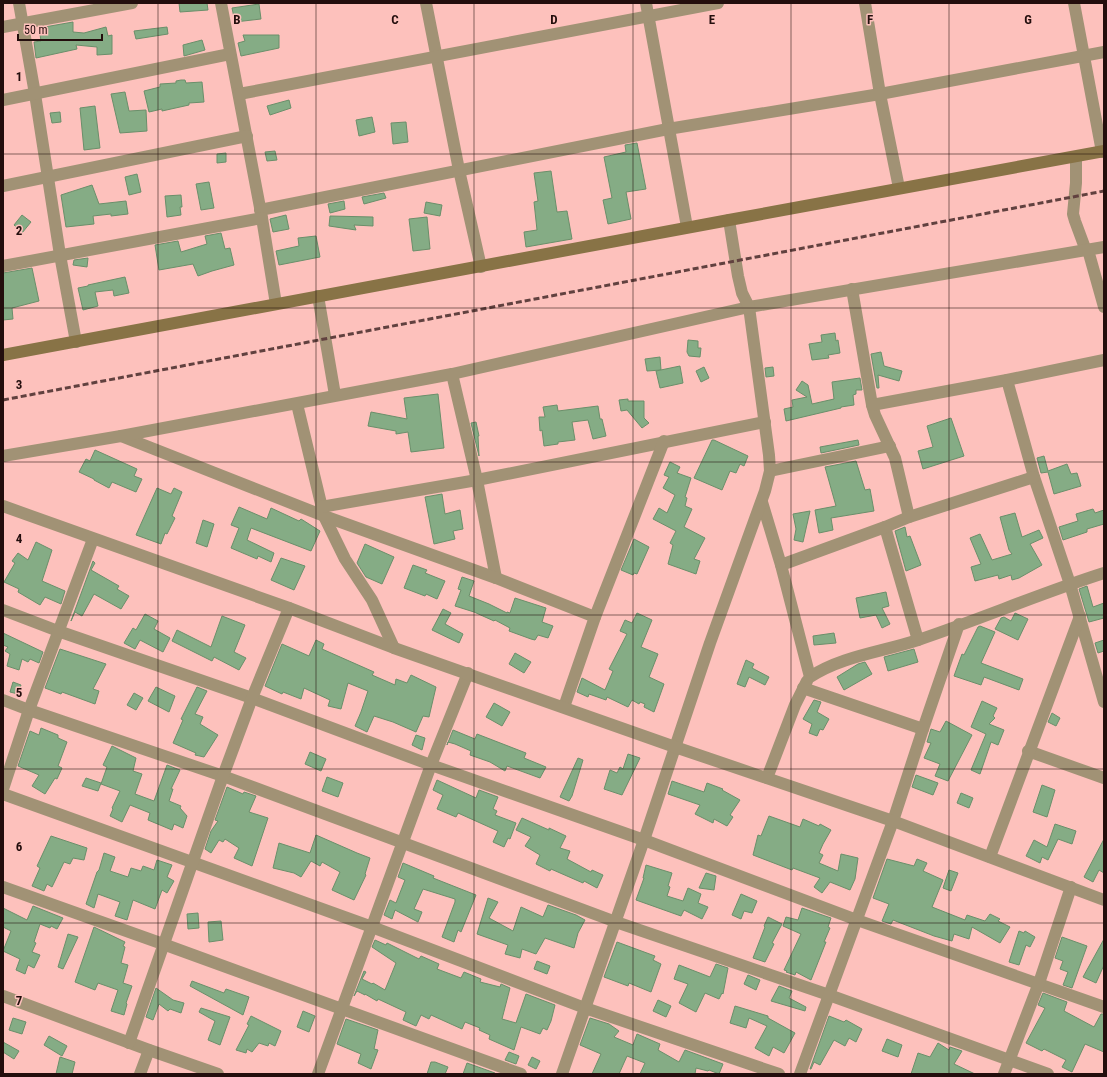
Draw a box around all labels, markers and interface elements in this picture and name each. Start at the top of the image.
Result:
text: B [233,12,241,27]
text: C [391,12,399,27]
text: D [550,12,558,27]
text: E [709,12,716,27]
text: F [867,12,873,27]
text: G [1024,12,1032,27]
scale bar [18,16,102,42]
text: 50 m [24,23,48,37]
text: 1 [16,69,22,84]
text: 2 [16,223,23,238]
text: 3 [16,377,22,392]
text: 4 [16,531,23,546]
text: 5 [16,685,23,700]
text: 6 [16,839,23,854]
text: 7 [16,993,23,1008]

